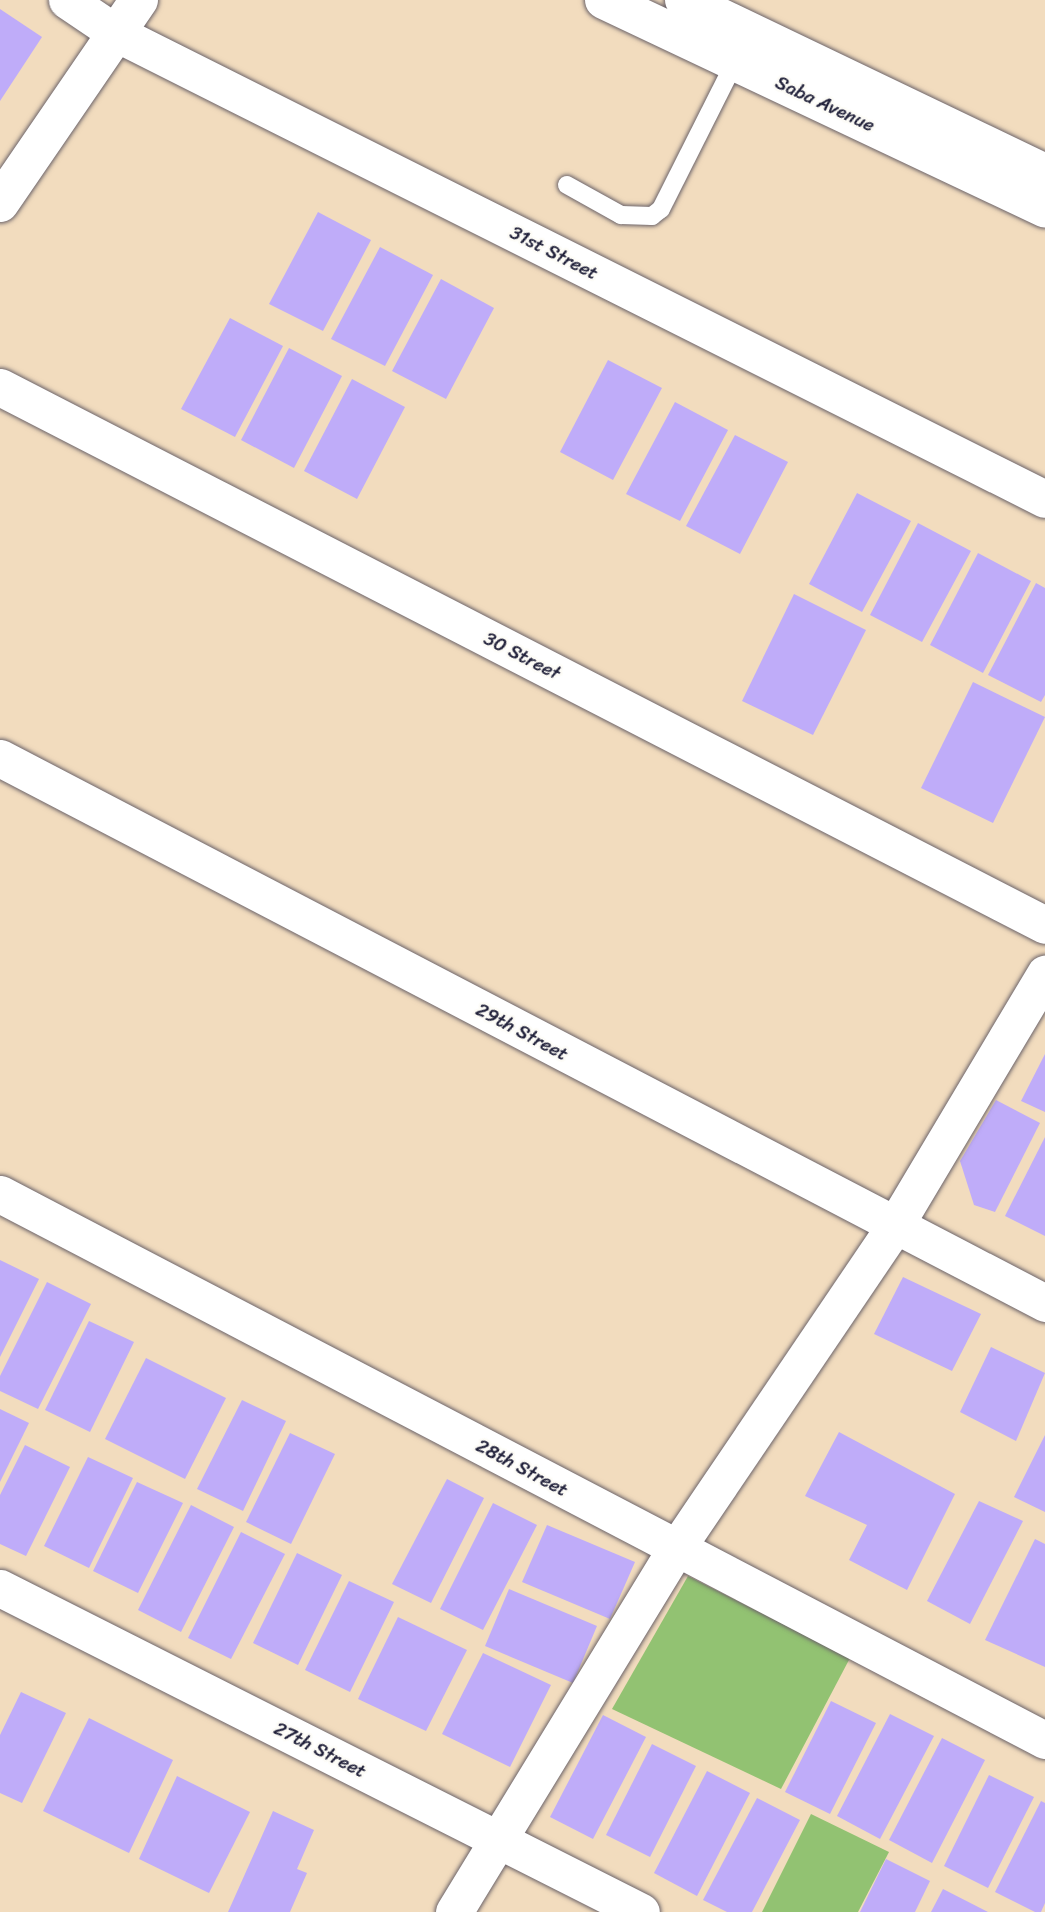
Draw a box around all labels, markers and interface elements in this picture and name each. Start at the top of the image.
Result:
street label: Saba Avenue [772,71,878,137]
street label: 31st Street [506,221,602,285]
street label: 30 Street [480,627,564,685]
street label: 29th Street [472,998,572,1066]
street label: 28th Street [472,1434,572,1502]
street label: 27th Street [270,1717,370,1783]

